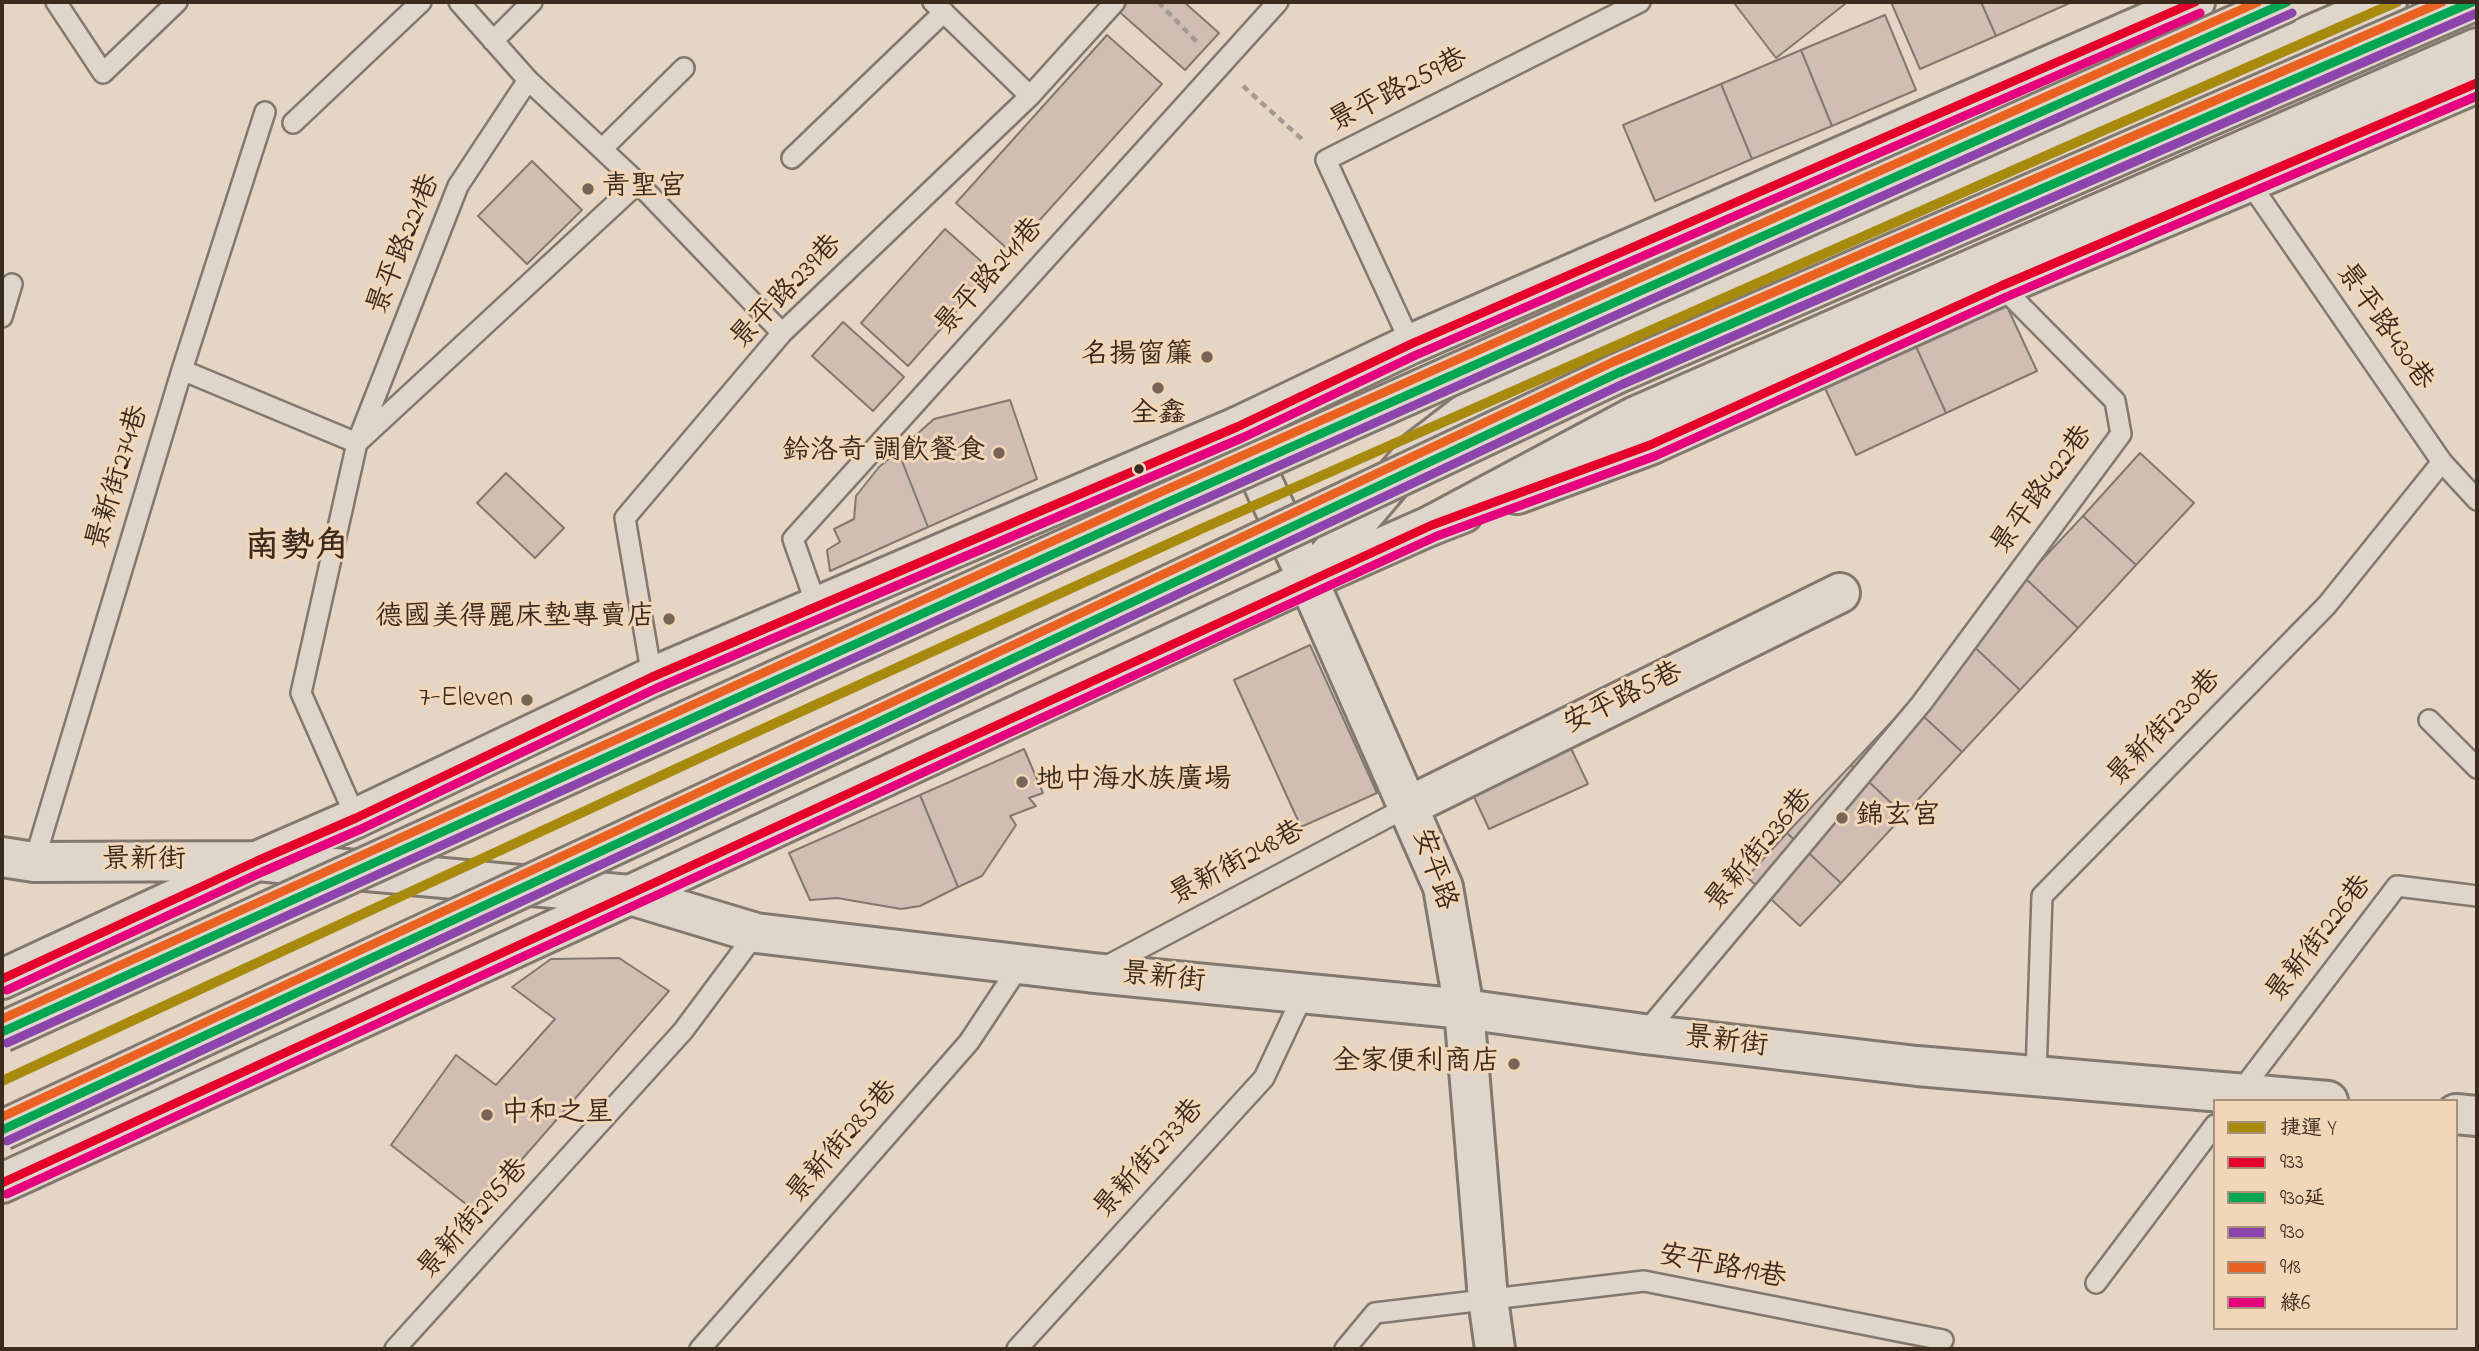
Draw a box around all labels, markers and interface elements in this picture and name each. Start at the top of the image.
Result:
street label: 景平路259巷 [1324,43,1474,141]
street label: 景平路221巷 [363,170,449,320]
place label: 青聖宮 [602,172,686,206]
marker: 青聖宮 [580,181,596,197]
street label: 景平路241巷 [930,212,1052,344]
street label: 景平路239巷 [725,229,851,357]
street label: 景平路430巷 [2327,258,2439,398]
place label: 名揚窗簾 [1081,340,1193,374]
marker: 名揚窗簾 [1199,349,1215,365]
marker: 全鑫 [1150,380,1166,396]
place label: 全鑫 [1130,399,1186,433]
street label: 景新街274巷 [82,402,158,554]
street label: 景平路422巷 [1986,420,2102,562]
place label: 鈴洛奇 調飲餐食 [782,436,985,470]
marker: 鈴洛奇 調飲餐食 [991,445,1007,461]
unlabelled marker [1132,462,1146,476]
district label: 南勢角 [245,529,349,571]
place label: 德國美得麗床墊專賣店 [375,602,655,636]
marker: 德國美得麗床墊專賣店 [661,611,677,627]
street label: 安平路5巷 [1559,657,1689,743]
street label: 景新街230巷 [2102,664,2230,794]
place label: 7-Eleven [419,683,513,717]
marker: 7-Eleven [519,692,535,708]
place label: 地中海水族廣場 [1036,765,1232,799]
marker: 地中海水族廣場 [1014,774,1030,790]
street label: 景新街236巷 [1700,783,1822,919]
place label: 錦玄宮 [1856,801,1940,835]
marker: 錦玄宮 [1834,810,1850,826]
street label: 景新街248巷 [1165,815,1311,915]
street label: 安平路 [1402,825,1462,915]
street label: 景新街 [102,845,186,879]
street label: 景新街226巷 [2261,870,2381,1010]
street label: 景新街 [1119,959,1207,1001]
street label: 景新街 [1682,1022,1770,1066]
place label: 全家便利商店 [1332,1047,1500,1081]
marker: 全家便利商店 [1506,1056,1522,1072]
street label: 景新街285巷 [781,1074,907,1212]
street label: 景新街273巷 [1089,1093,1213,1227]
place label: 中和之星 [501,1098,613,1132]
legend [2213,1099,2458,1330]
marker: 中和之星 [479,1107,495,1123]
text: 捷運 Y [2280,1114,2337,1144]
text: 933 [2280,1148,2304,1178]
street label: 景新街295巷 [412,1153,538,1287]
text: 930延 [2280,1184,2325,1214]
text: 930 [2280,1218,2304,1248]
street label: 安平路19巷 [1655,1240,1789,1298]
text: 918 [2280,1253,2301,1283]
text: 綠6 [2280,1289,2310,1319]

